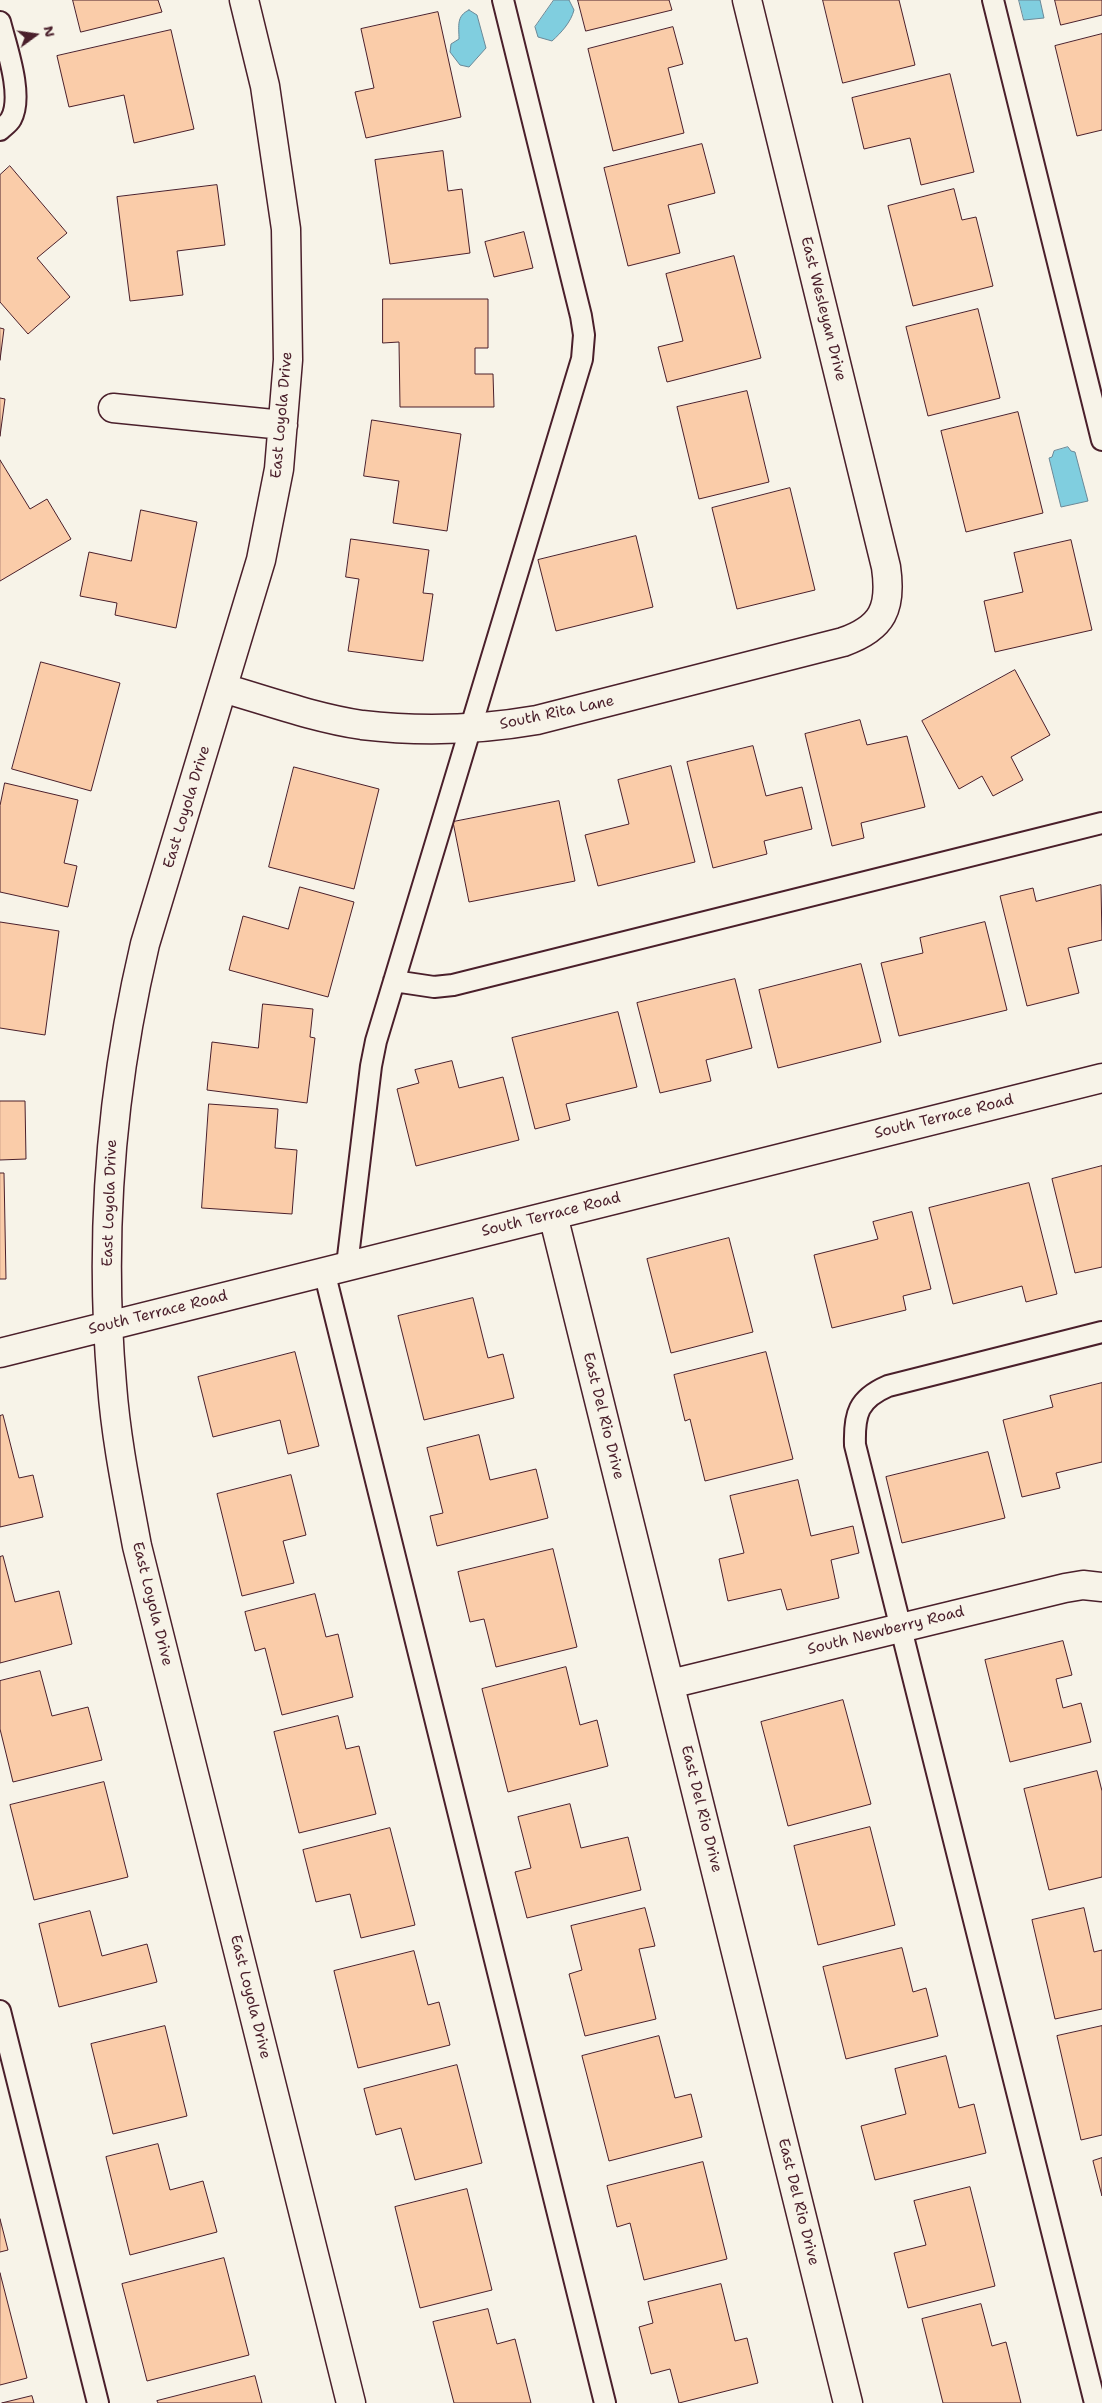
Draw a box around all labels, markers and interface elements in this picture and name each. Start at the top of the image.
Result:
north arrow [10,10,60,60]
text: N [39,24,60,39]
street label: East Wesleyan Drive [796,235,850,383]
street label: East Loyola Drive [267,351,297,479]
street label: South Rita Lane [498,692,616,734]
street label: East Loyola Drive [160,744,214,870]
street label: South Terrace Road [873,1091,1015,1143]
street label: East Loyola Drive [99,1139,121,1267]
street label: South Terrace Road [480,1189,622,1241]
street label: South Terrace Road [87,1287,229,1339]
street label: East Del Rio Drive [579,1351,627,1481]
street label: East Loyola Drive [128,1540,176,1668]
street label: South Newberry Road [806,1603,966,1659]
street label: East Del Rio Drive [677,1744,725,1874]
street label: East Loyola Drive [226,1933,274,2061]
street label: East Del Rio Drive [774,2137,822,2267]

